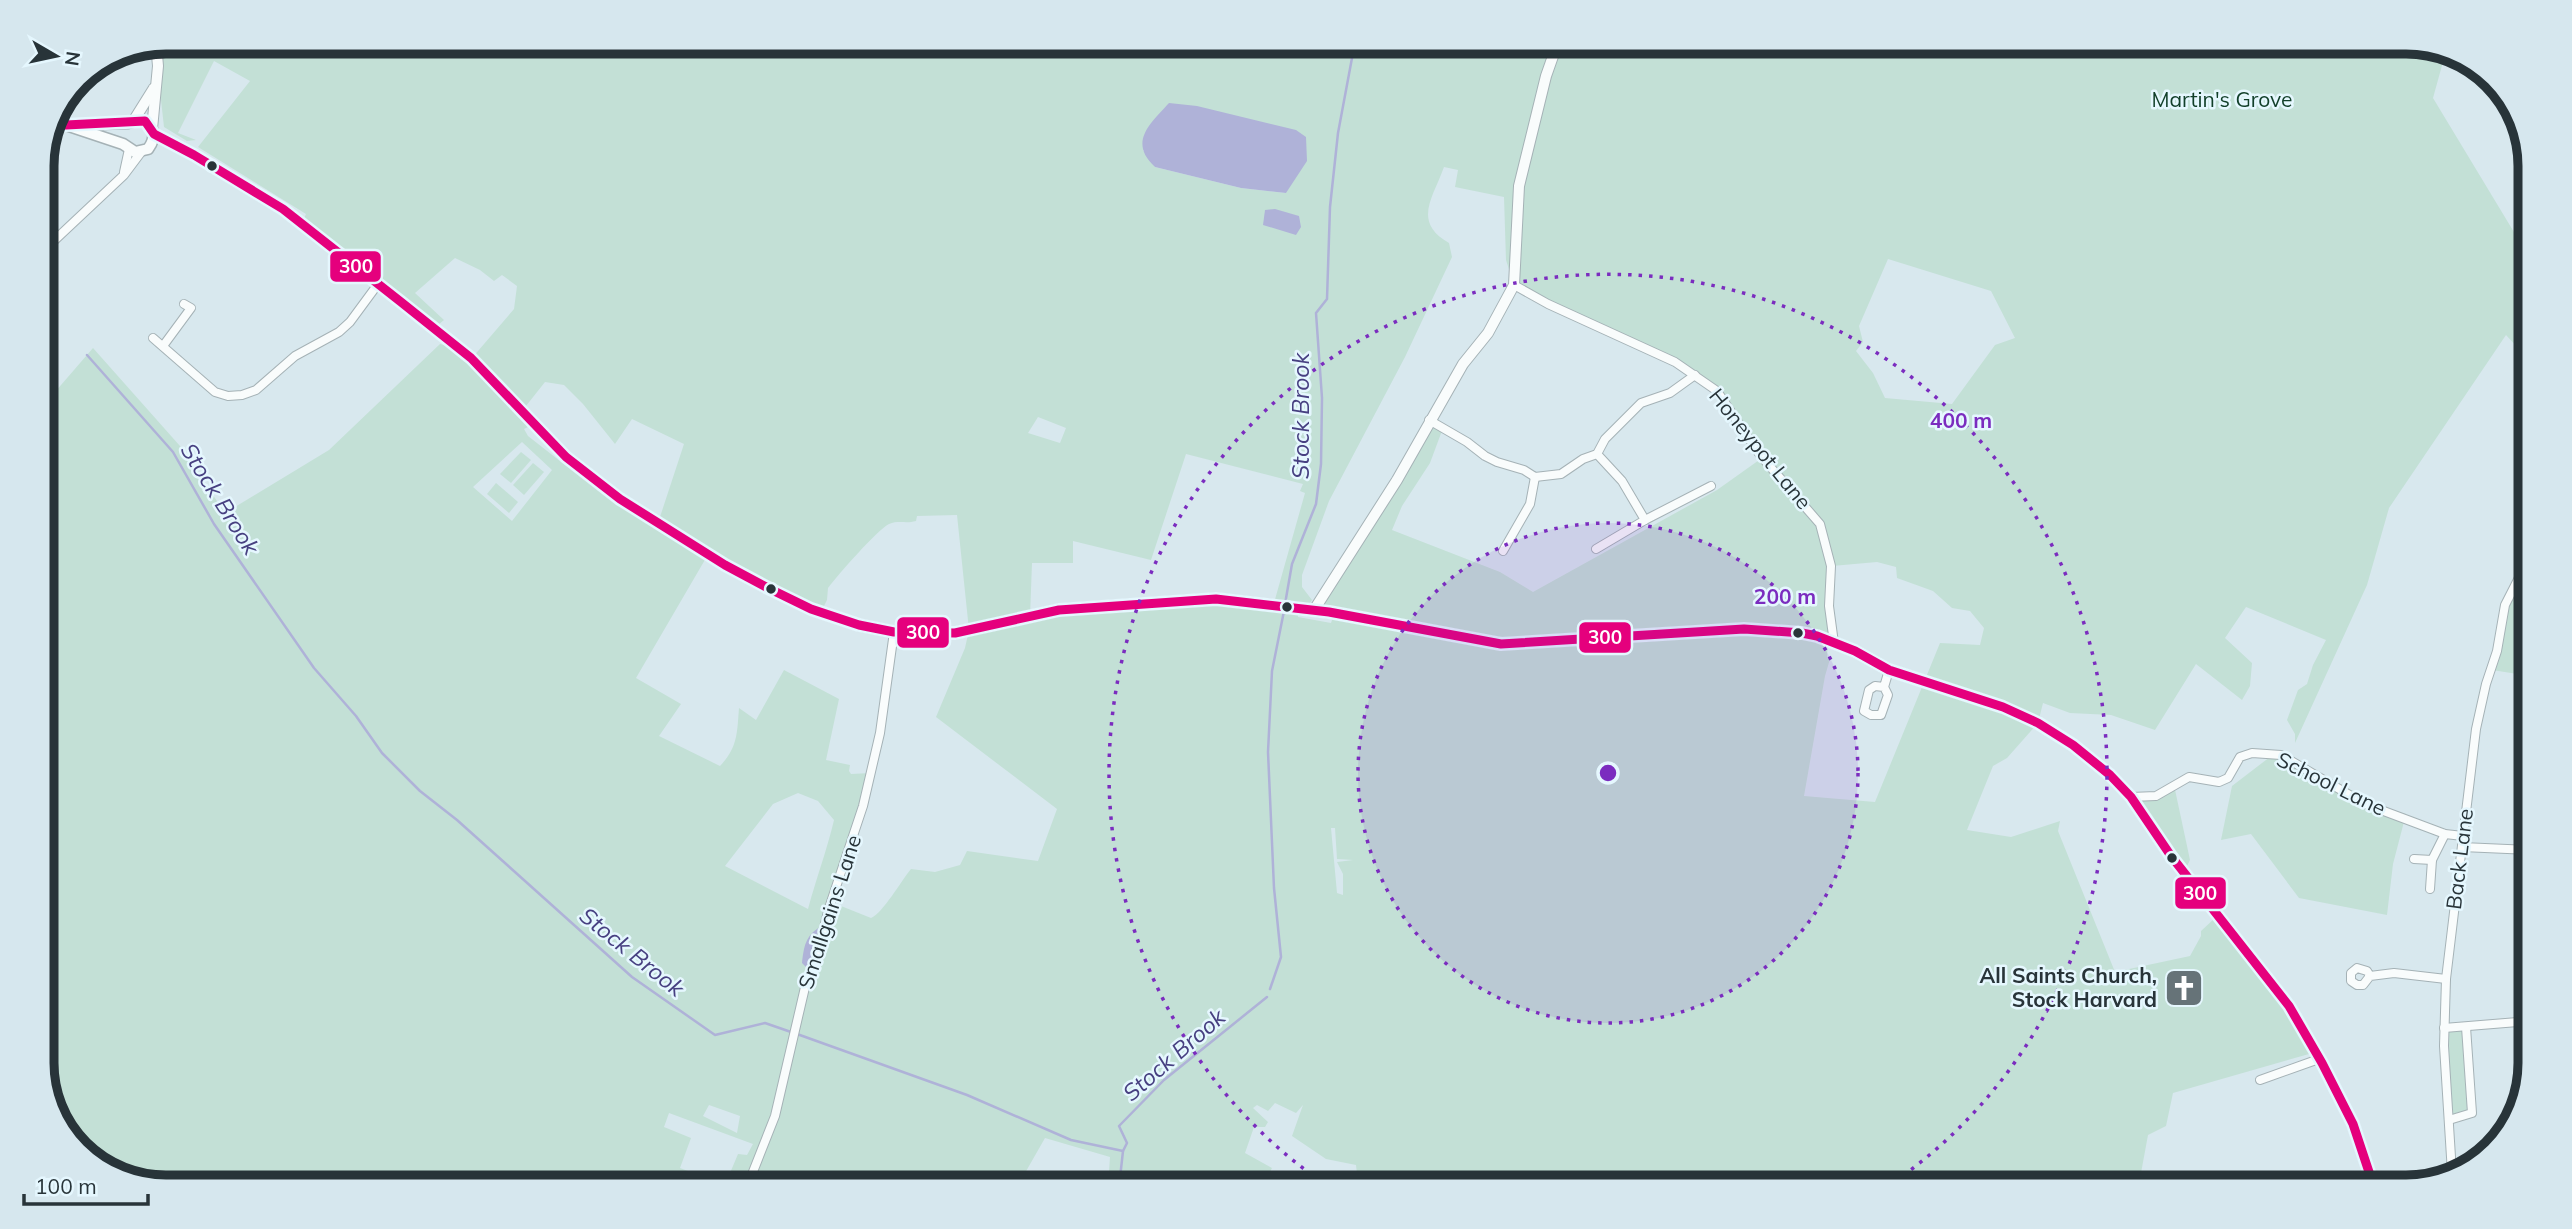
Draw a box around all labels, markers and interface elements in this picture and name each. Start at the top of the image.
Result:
north arrow [21,21,91,91]
text: N [60,50,86,68]
park label: Martin's Grove [2151,86,2293,112]
unlabelled marker [205,159,219,173]
line badge: 300 [329,250,382,283]
text: 300 [339,254,373,278]
water label: Stock Brook [1286,352,1315,479]
street label: Honeypot Lane [1704,383,1817,514]
text: 400 m [1930,407,1992,433]
water label: Stock Brook [175,437,267,561]
unlabelled marker [764,582,778,596]
text: 200 m [1754,583,1816,609]
unlabelled marker [1280,600,1294,614]
line badge: 300 [896,616,950,649]
text: 300 [906,620,940,644]
line badge: 300 [1578,621,1632,654]
text: 300 [1588,625,1622,649]
unlabelled marker [1791,626,1805,640]
street label: School Lane [2273,746,2390,821]
centre of rings [1596,761,1620,785]
street label: Back Lane [2440,807,2478,911]
street label: Smallgains Lane [792,831,866,992]
unlabelled marker [2165,851,2179,865]
line badge: 300 [2174,876,2227,910]
text: 300 [2183,881,2217,905]
water label: Stock Brook [574,901,692,1003]
place label: All Saints Church, Stock Harvard [1979,962,2157,1012]
church icon: All Saints Church, Stock Harvard [2163,967,2205,1009]
water label: Stock Brook [1116,1001,1232,1107]
scale bar [24,1162,149,1206]
text: 100 m [35,1173,97,1199]

